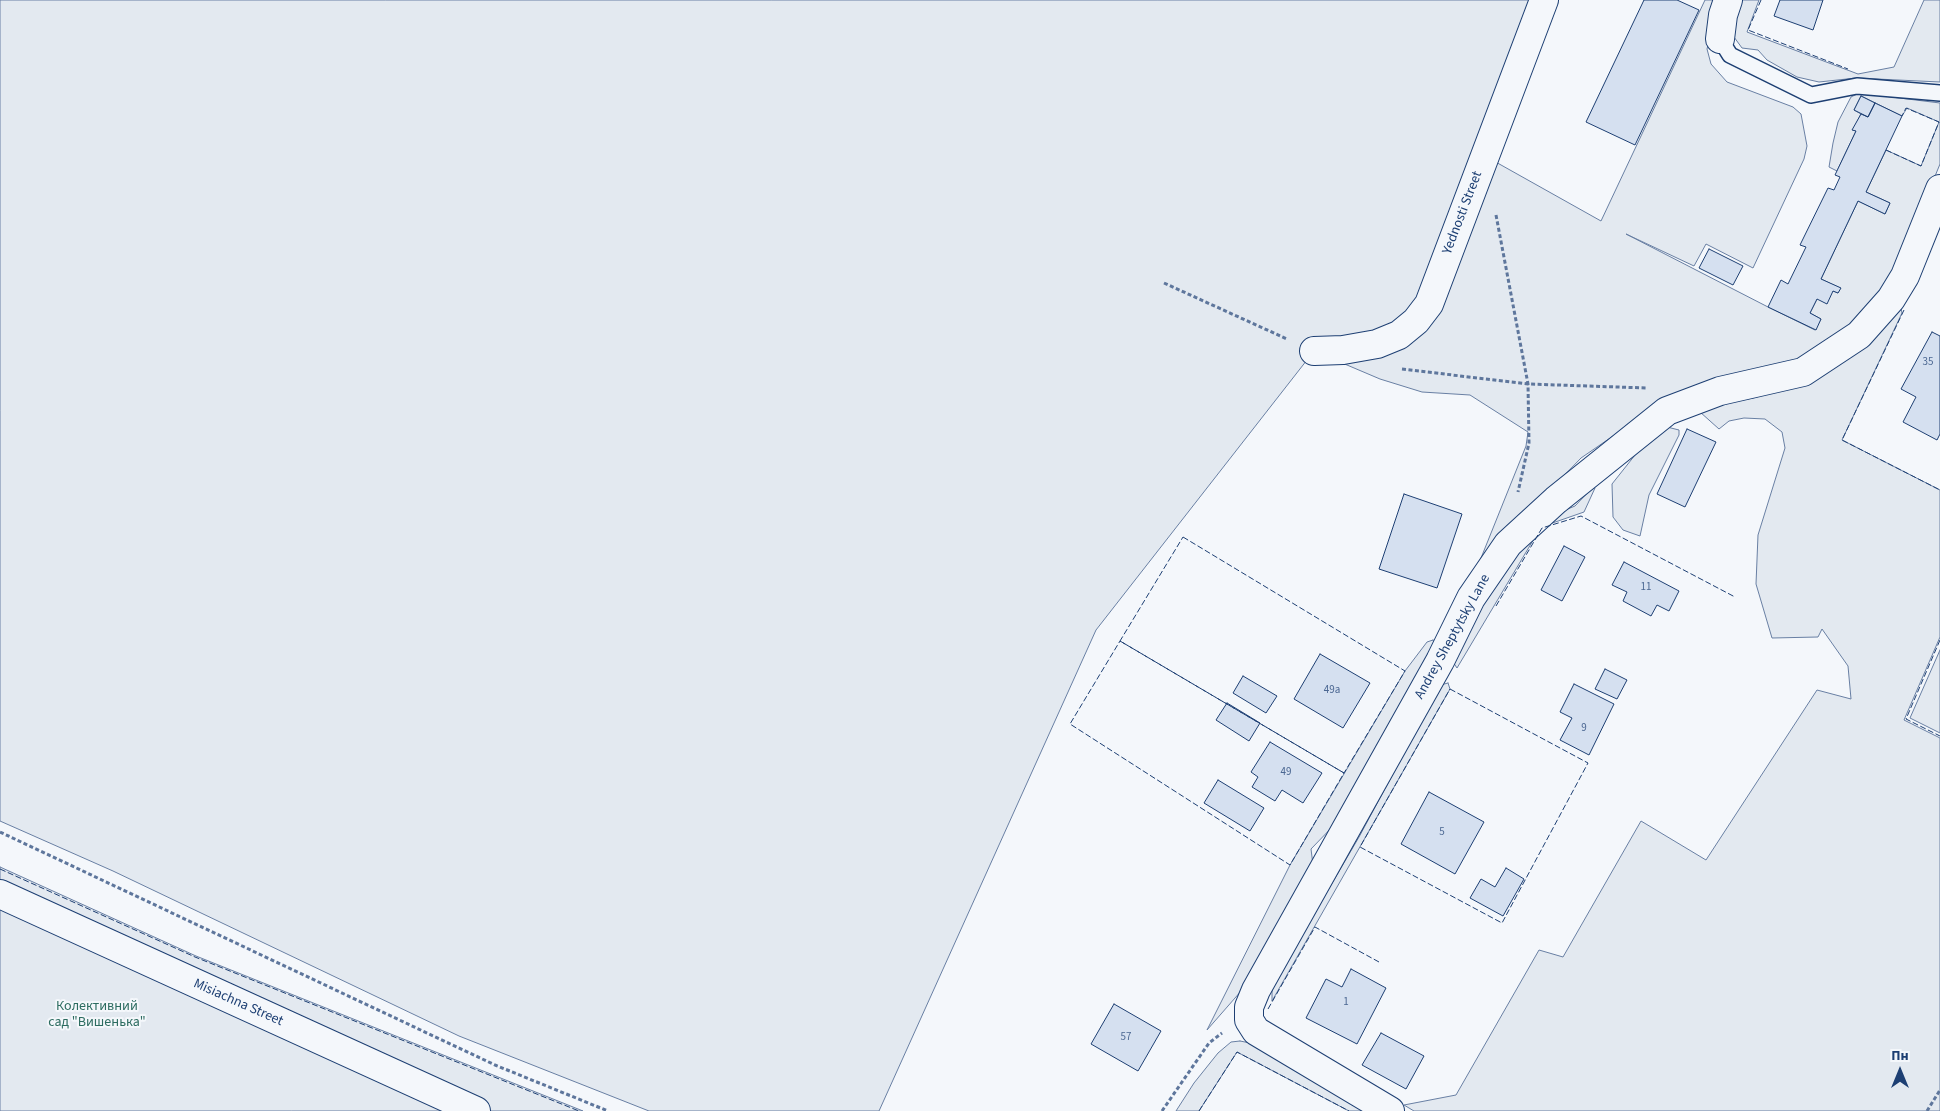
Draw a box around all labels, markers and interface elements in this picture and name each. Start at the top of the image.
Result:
street label: Yednosti Street [1439,169,1487,257]
house number: 35 [1923,356,1933,370]
street label: Andrey Sheptytsky Lane [1412,572,1494,702]
house number: 11 [1641,581,1651,595]
house number: 49а [1324,684,1340,698]
house number: 9 [1581,722,1587,736]
house number: 49 [1281,766,1291,780]
house number: 5 [1439,826,1445,840]
street label: Misiachna Street [190,976,286,1030]
house number: 1 [1343,996,1349,1010]
park label: Колективний сад "Вишенька" [48,999,146,1032]
house number: 57 [1121,1031,1131,1045]
north arrow [1875,1046,1925,1096]
text: Пн [1891,1046,1909,1066]

